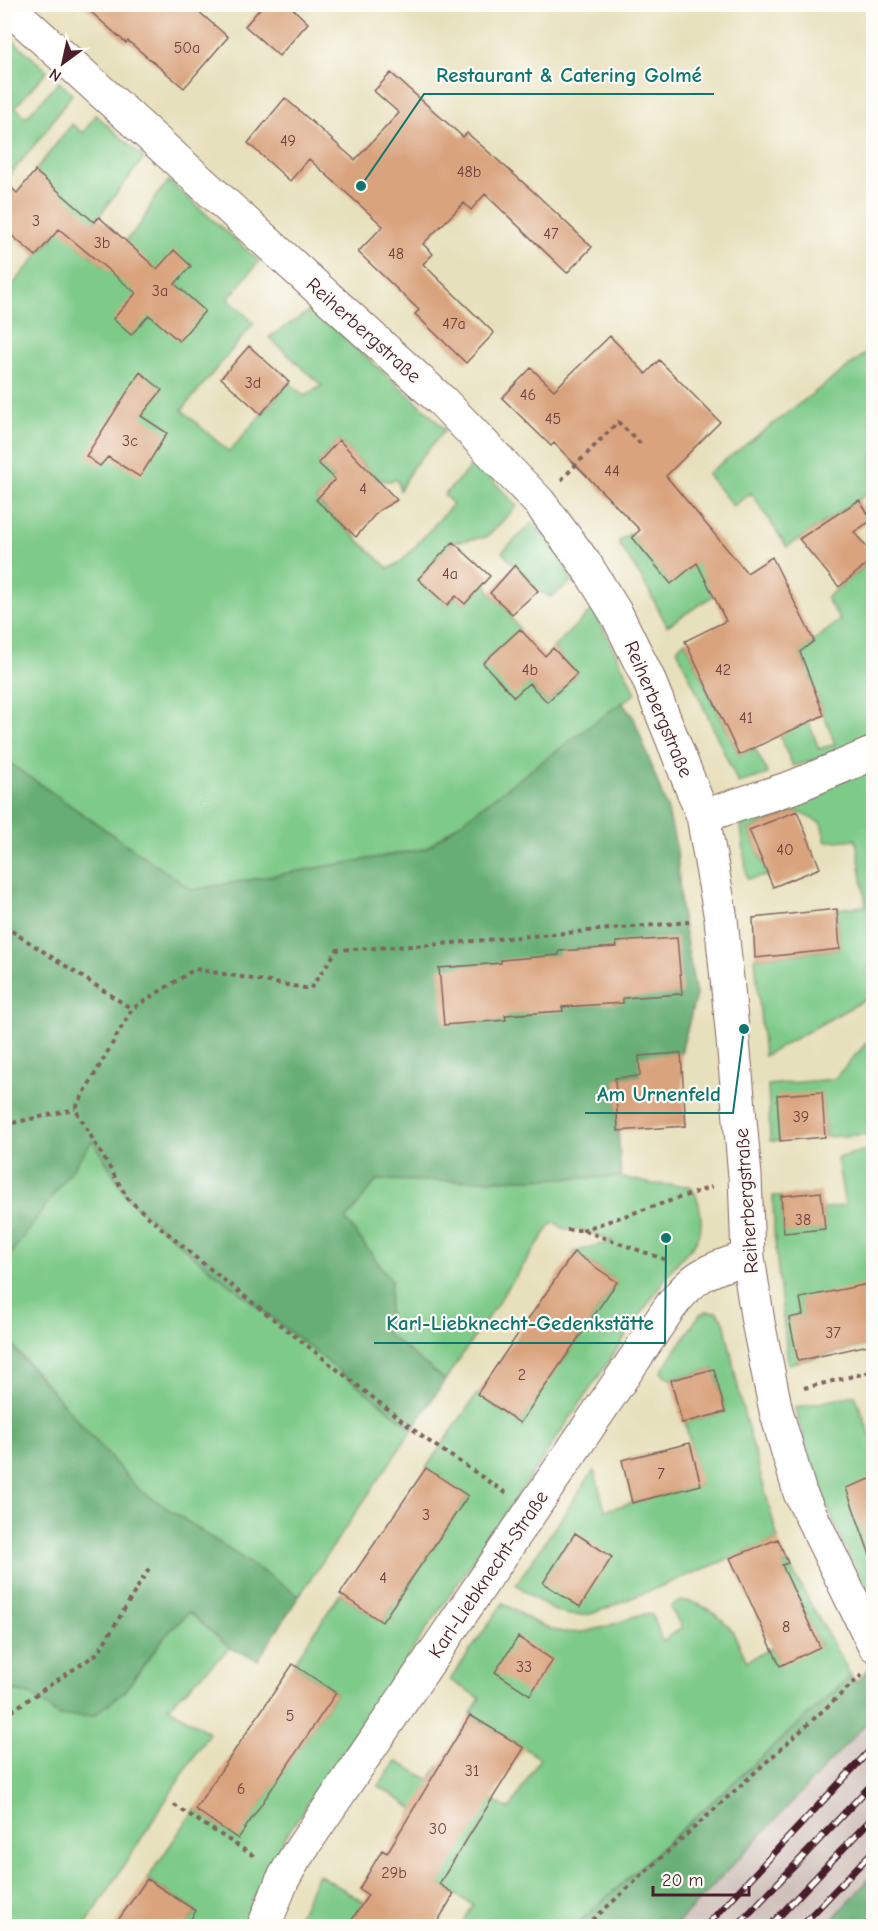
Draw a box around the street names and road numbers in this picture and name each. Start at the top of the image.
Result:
street label: Reiherbergstraße [302,273,426,388]
street label: Reiherbergstraße [619,637,698,781]
street label: Reiherbergstraße [730,1127,763,1275]
street label: Karl-Liebknecht-Straße [424,1486,553,1662]

